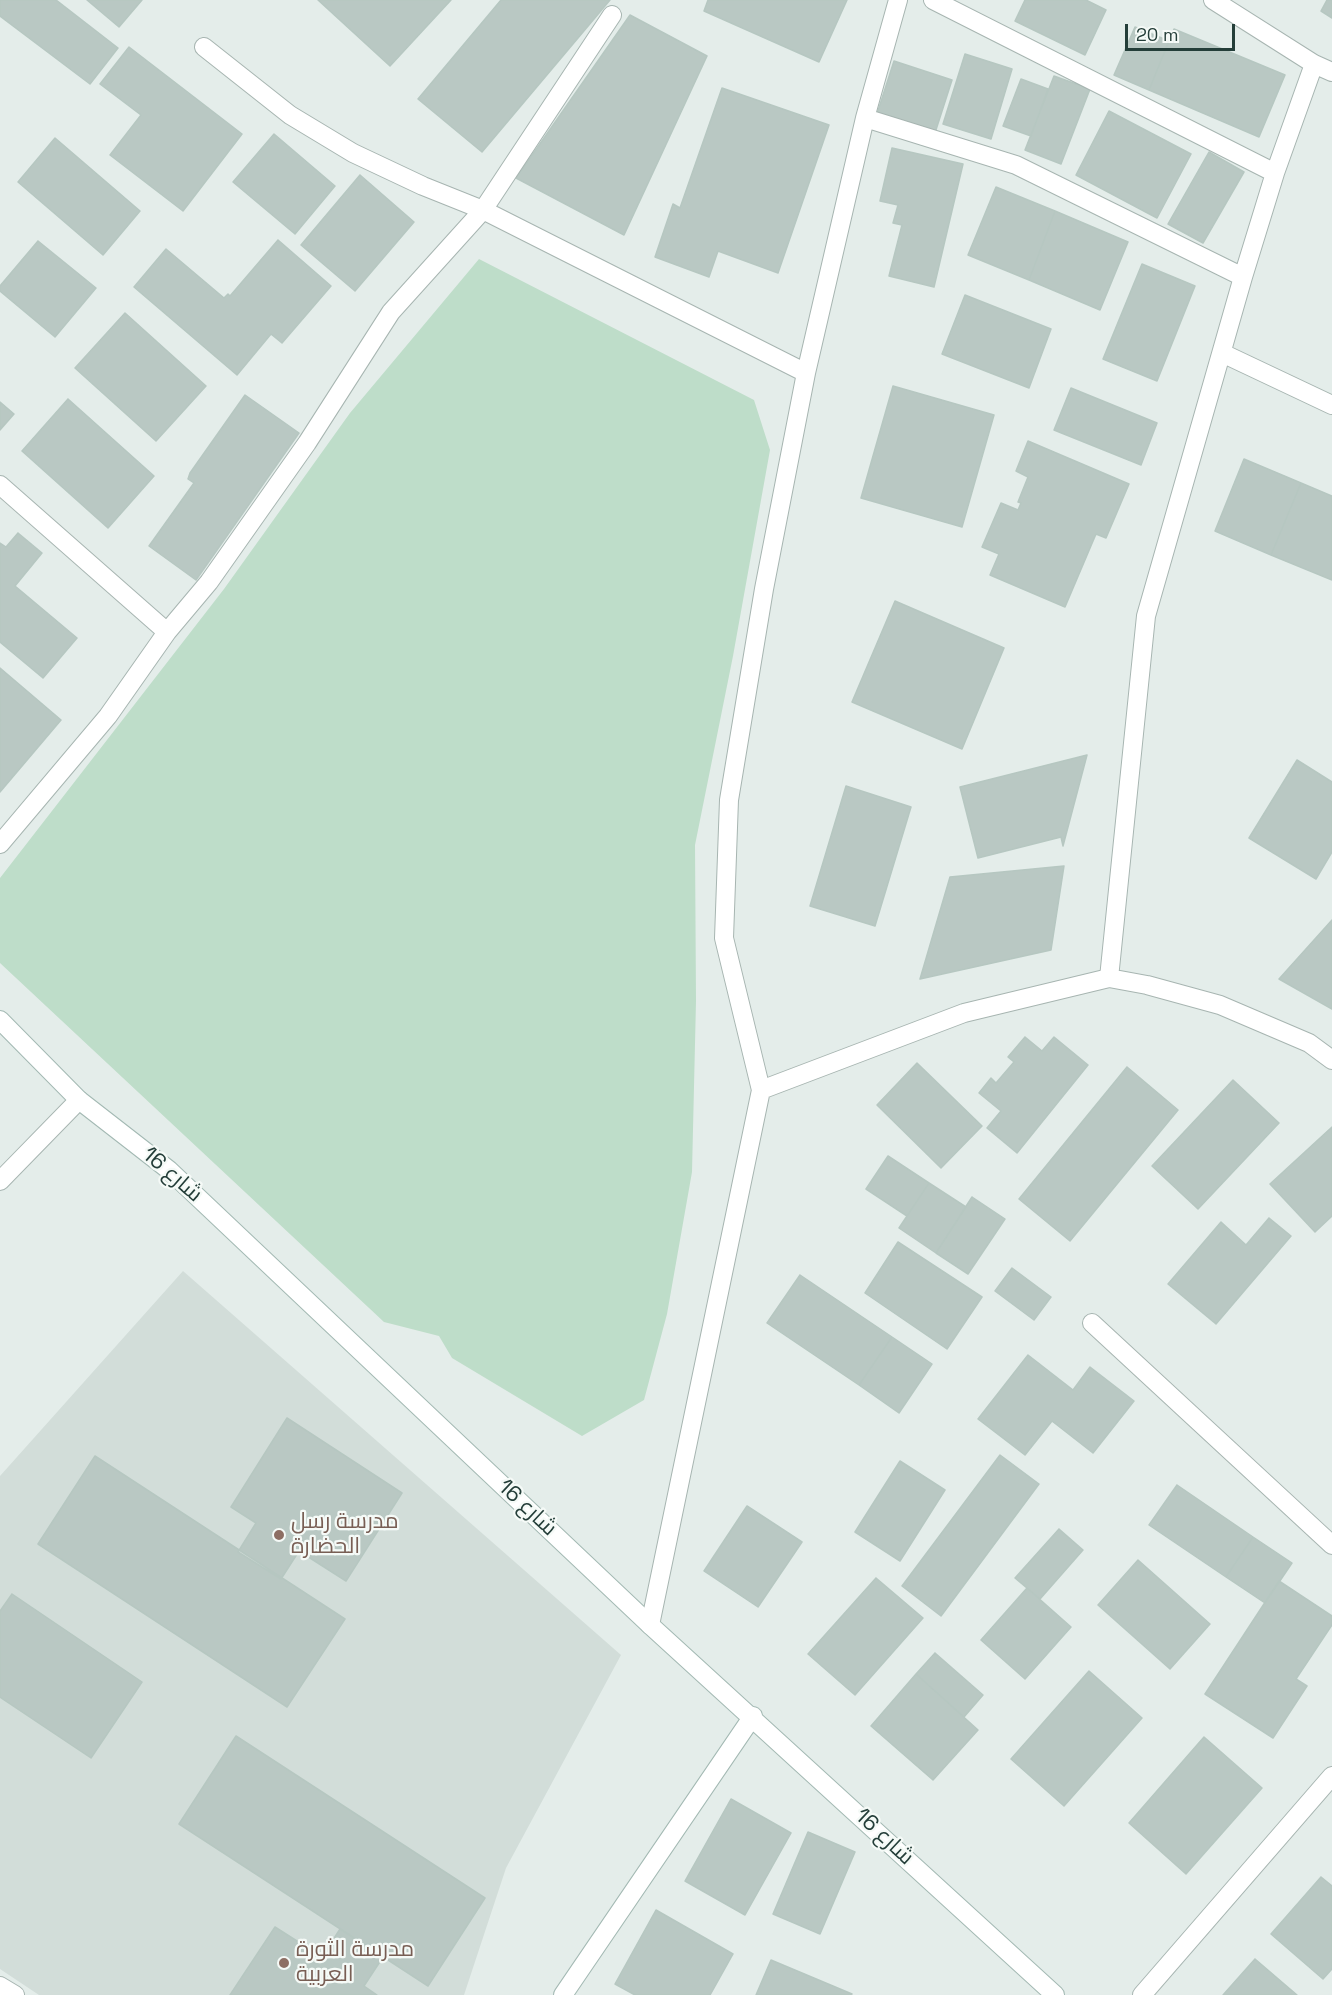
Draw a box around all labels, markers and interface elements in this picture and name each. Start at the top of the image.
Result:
scale bar [1128,12,1238,50]
text: 20 m [1136,23,1179,46]
street label: شارع 16 [137,1142,207,1208]
street label: شارع 16 [492,1474,562,1542]
place label: مدرسة رسل الحضارة [291,1509,399,1560]
marker: مدرسة رسل الحضارة [272,1528,286,1542]
street label: شارع 16 [849,1803,919,1871]
place label: مدرسة الثورة العربية [296,1937,414,1988]
marker: مدرسة الثورة العربية [277,1956,291,1970]

